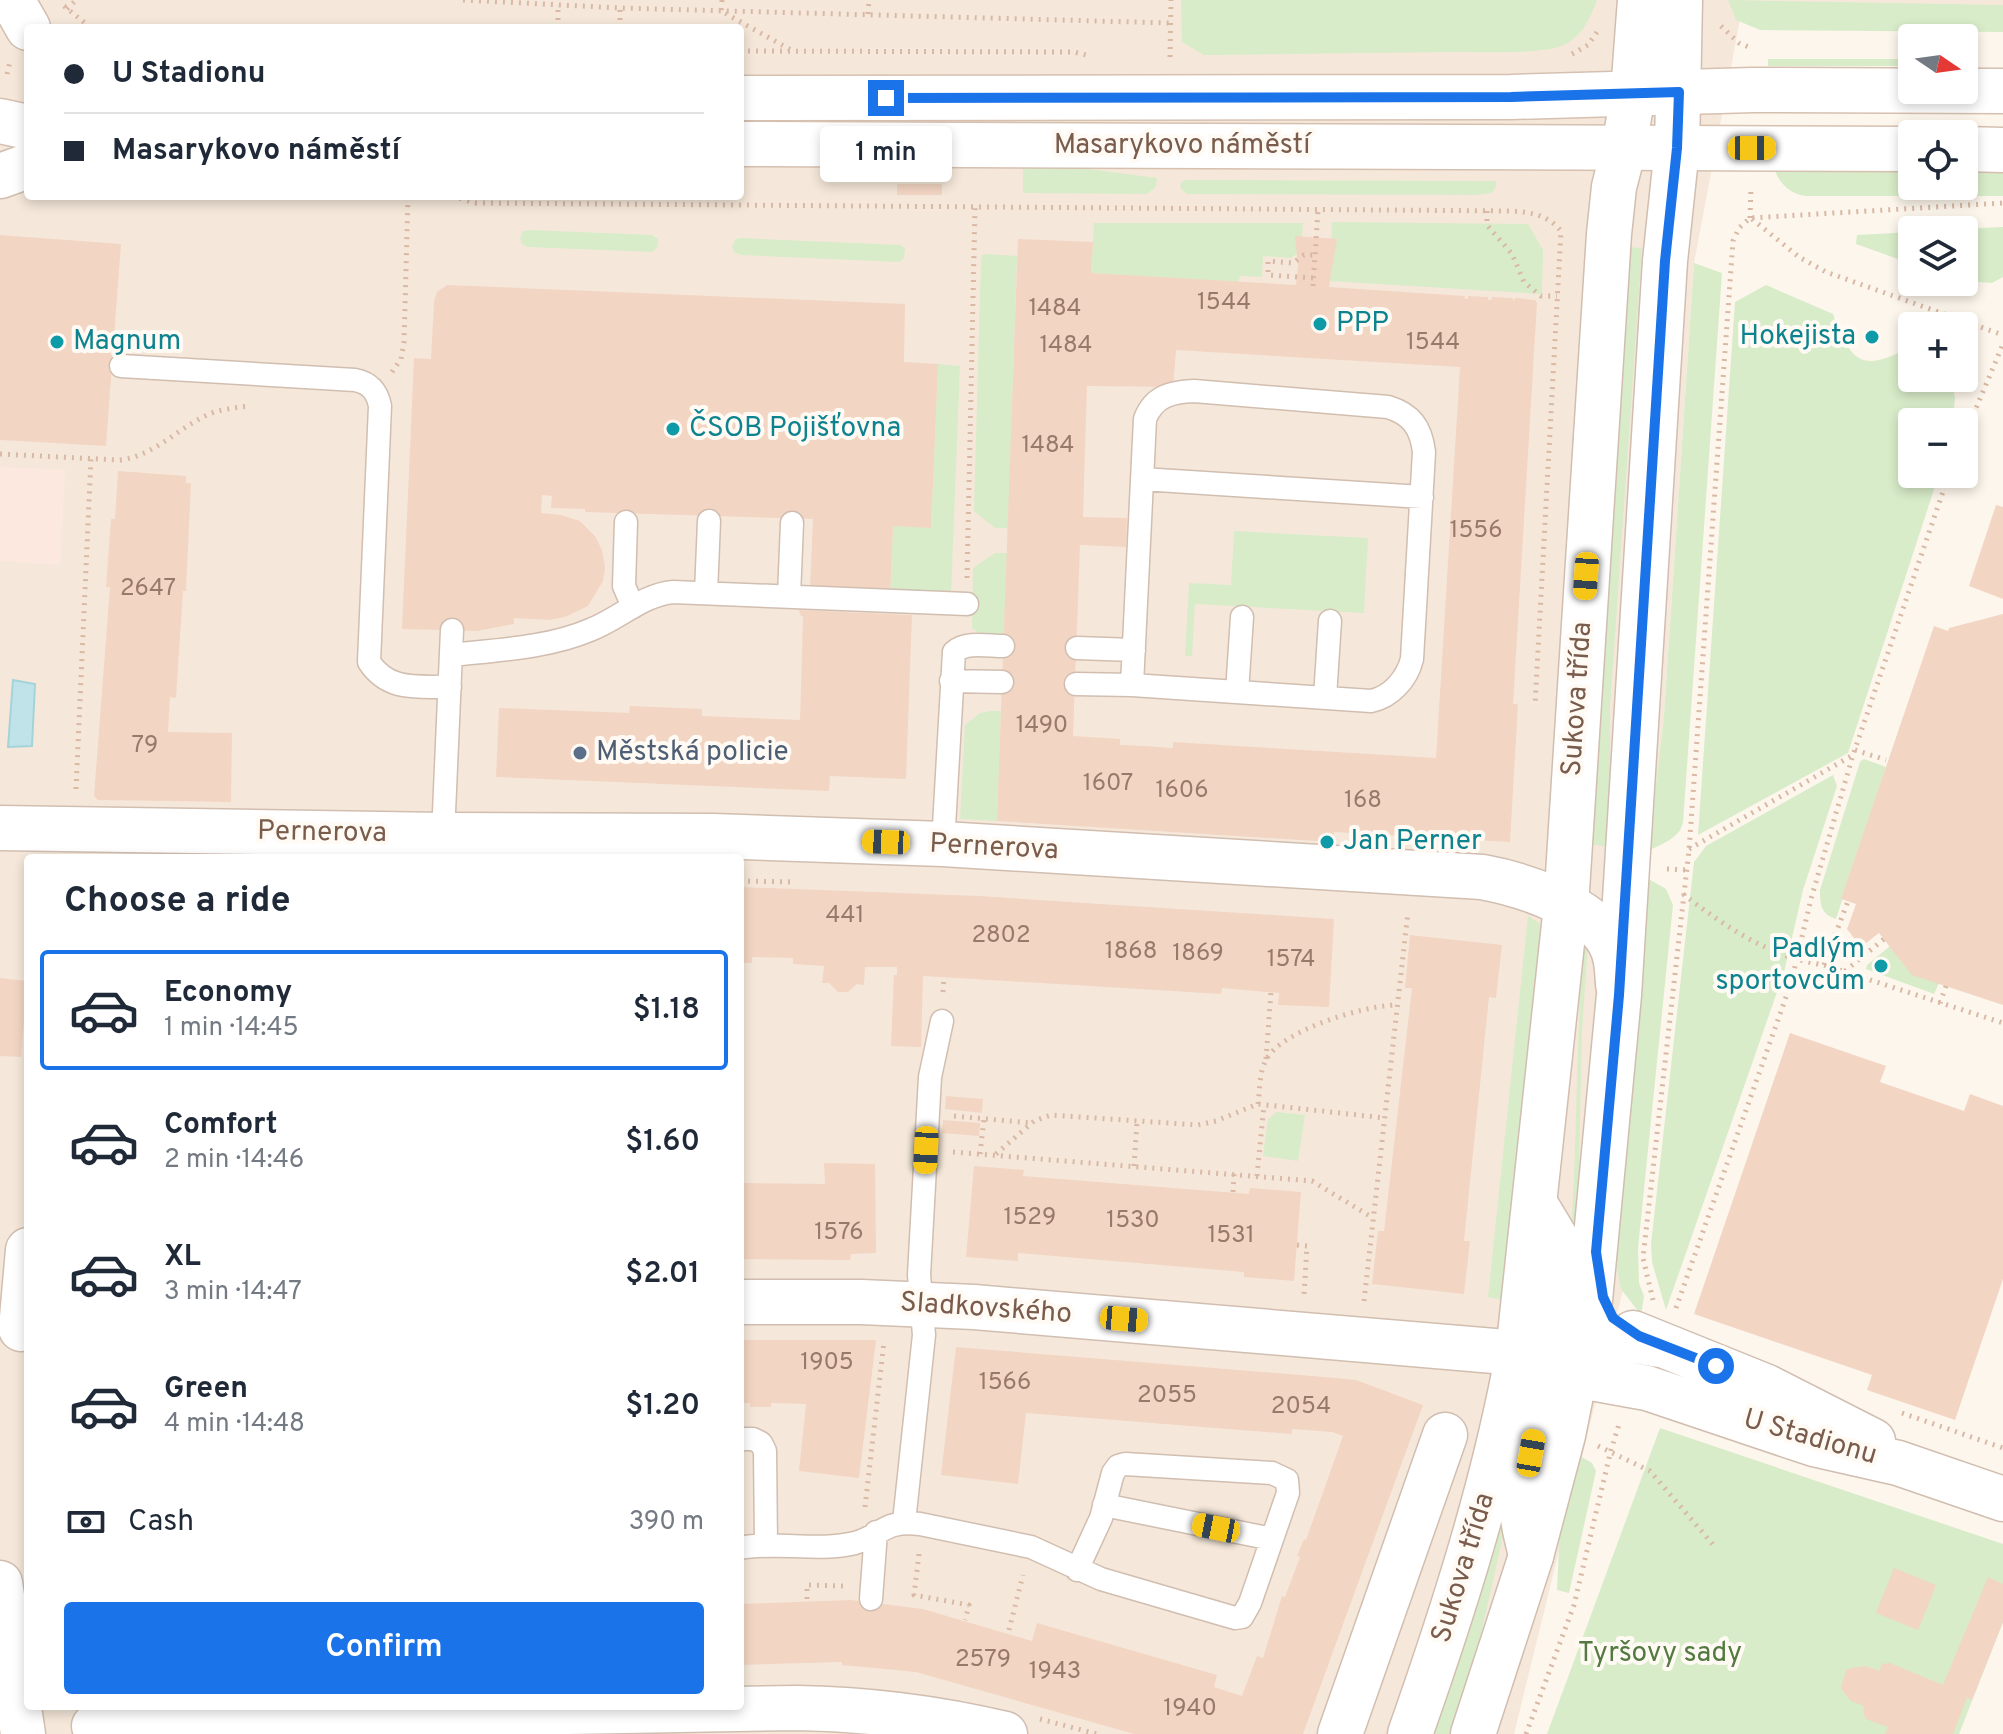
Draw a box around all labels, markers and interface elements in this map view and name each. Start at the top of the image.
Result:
north arrow [1898,24,1978,104]
map controls [1898,24,1978,488]
text: U Stadionu [112,56,265,93]
route end [868,80,904,116]
button: locate [1898,120,1978,200]
callout: 1 min [820,126,952,182]
street label: Masarykovo náměstí [1054,128,1313,164]
text: Masarykovo náměstí [112,133,400,170]
car [1728,136,1776,160]
text: 1 min [855,137,917,170]
button: layers [1898,216,1978,296]
house number: 1544 [1197,288,1251,318]
house number: 1484 [1029,294,1081,324]
place label: PPP [1336,306,1389,342]
button: + [1898,312,1978,392]
marker: PPP [1311,315,1329,333]
place label: Hokejista [1740,319,1856,355]
place label: Magnum [73,324,181,360]
house number: 1544 [1406,328,1460,358]
marker: Hokejista [1863,328,1881,346]
house number: 1484 [1040,331,1092,361]
marker: Magnum [48,333,66,351]
button: − [1898,408,1978,488]
place label: ČSOB Pojišťovna [689,409,901,447]
marker: ČSOB Pojišťovna [664,420,682,438]
house number: 1484 [1022,431,1074,461]
house number: 1556 [1449,516,1503,546]
car [1572,551,1600,601]
house number: 2647 [120,574,176,604]
street label: Sukova třída [1555,620,1601,778]
house number: 1490 [1016,711,1068,741]
house number: 79 [132,731,158,761]
place label: Městská policie [596,735,789,771]
marker: Městská policie [571,744,589,762]
house number: 1607 [1083,769,1133,799]
house number: 1606 [1155,776,1209,806]
house number: 168 [1344,786,1382,816]
street label: Pernerova [257,814,387,852]
place label: Jan Perner [1343,824,1482,860]
street label: Pernerova [928,827,1060,869]
car [862,829,910,855]
marker: Jan Perner [1318,833,1336,851]
text: Choose a ride [64,879,290,925]
house number: 441 [826,901,864,931]
house number: 2802 [971,921,1031,951]
place label: Padlým sportovcům [1715,932,1865,1000]
house number: 1868 [1105,937,1157,967]
house number: 1869 [1172,939,1224,969]
house number: 1574 [1267,945,1315,975]
marker: Padlým sportovcům [1872,957,1890,975]
icon: car [68,974,140,1046]
text: Economy [164,975,292,1012]
text: $1.18 [633,992,700,1029]
text: 1 min · 14:45 [164,1012,299,1045]
icon: car [68,1106,140,1178]
text: Comfort [164,1107,277,1144]
text: $1.60 [625,1124,700,1161]
car [913,1125,939,1175]
text: 2 min · 14:46 [164,1144,304,1177]
house number: 1529 [1004,1203,1056,1233]
house number: 1530 [1106,1206,1160,1236]
house number: 1576 [814,1218,864,1248]
house number: 1531 [1207,1221,1255,1251]
icon: car [68,1238,140,1310]
text: XL [164,1239,201,1276]
text: $2.01 [625,1256,700,1293]
text: 3 min · 14:47 [164,1276,302,1309]
street label: Sladkovského [899,1285,1073,1333]
car [1099,1305,1149,1333]
house number: 1905 [800,1348,854,1378]
route start [1698,1348,1734,1384]
house number: 1566 [979,1368,1031,1398]
icon: car [68,1370,140,1442]
text: Green [164,1371,248,1408]
house number: 2055 [1137,1381,1197,1411]
text: $1.20 [625,1388,700,1425]
house number: 2054 [1271,1392,1331,1422]
street label: U Stadionu [1739,1402,1881,1474]
text: 4 min · 14:48 [164,1408,305,1441]
car [1515,1427,1547,1479]
street label: Sukova třída [1424,1489,1504,1647]
icon: cash [64,1500,108,1544]
text: Cash [128,1504,194,1541]
text: 390 m [629,1506,704,1539]
car [1190,1512,1242,1544]
button: Confirm [64,1602,704,1694]
park label: Tyršovy sady [1578,1636,1742,1672]
house number: 2579 [955,1645,1011,1675]
house number: 1943 [1029,1657,1081,1687]
house number: 1940 [1163,1694,1217,1724]

